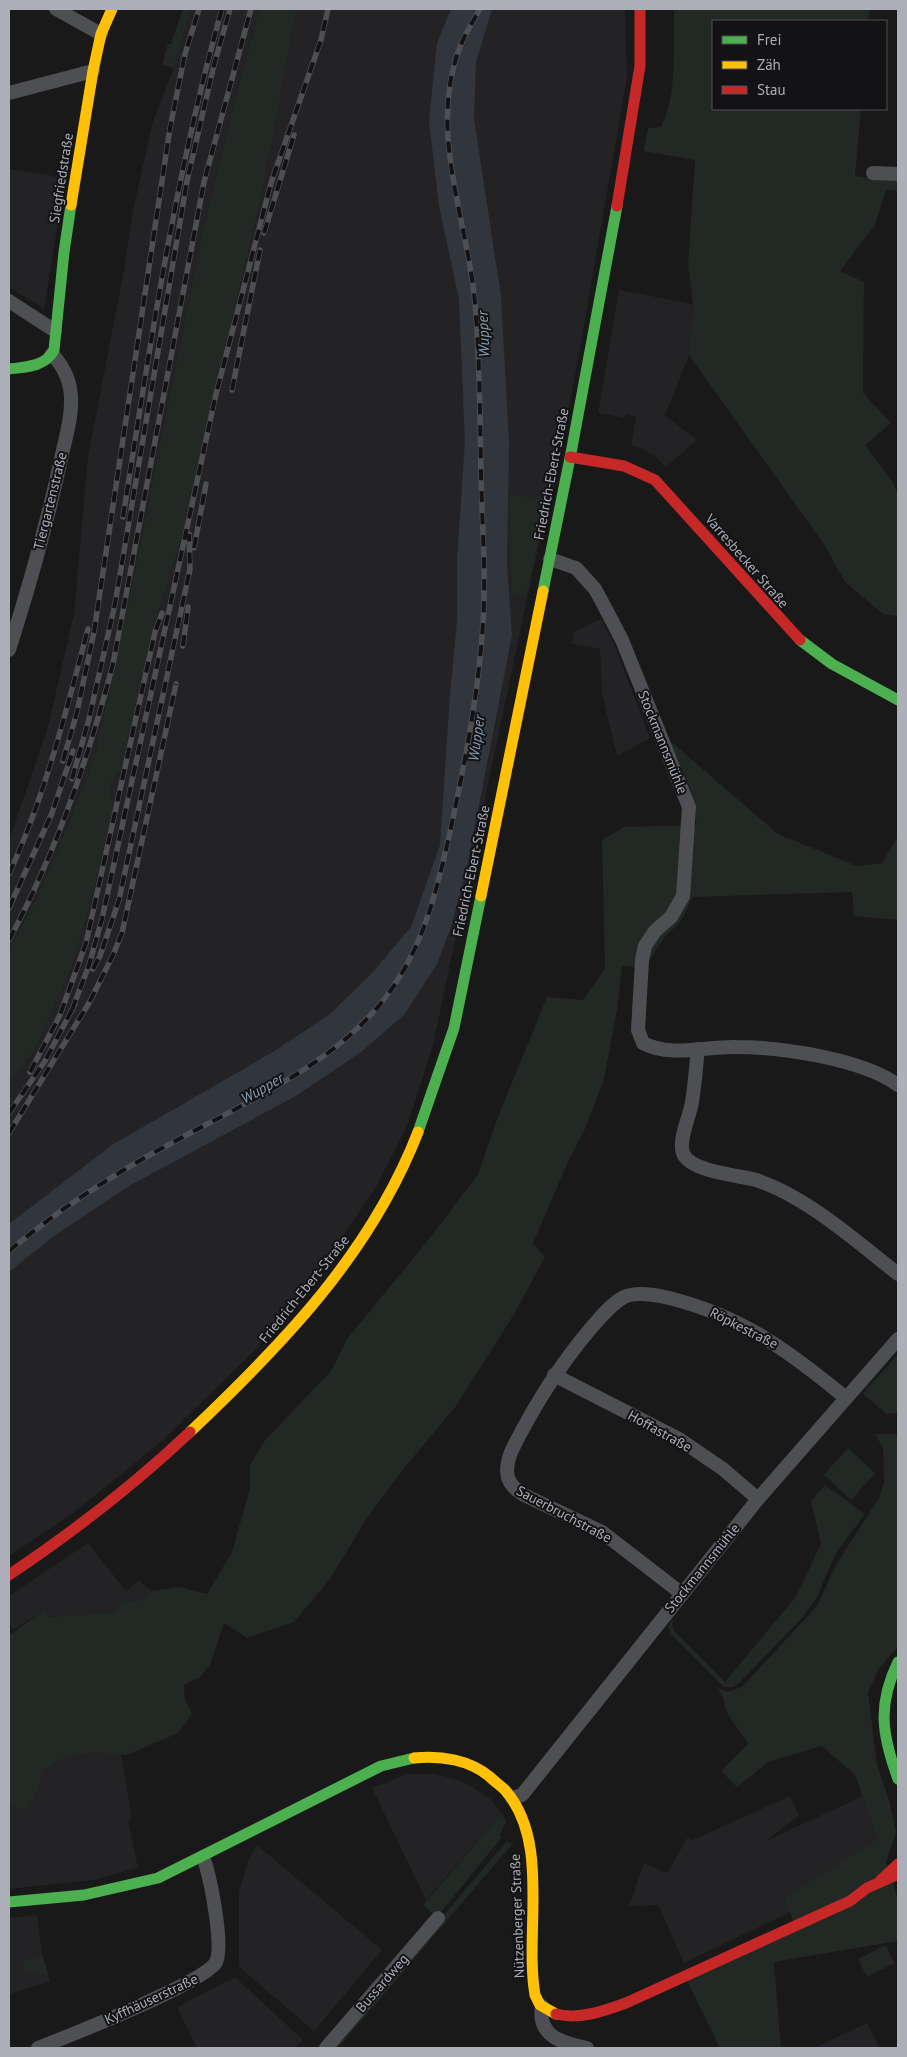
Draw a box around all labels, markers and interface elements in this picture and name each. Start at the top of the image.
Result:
legend [712,20,887,110]
text: Frei [757,30,782,49]
text: Zäh [757,55,781,74]
text: Stau [757,80,786,99]
street label: Siegfriedstraße [45,132,77,224]
water label: Wupper [473,309,493,357]
street label: Friedrich-Ebert-Straße [529,407,573,541]
street label: Tiergartenstraße [29,450,71,552]
street label: Varresbecker Straße [701,509,793,612]
street label: Stockmannsmühle [634,688,692,796]
water label: Wupper [463,713,489,762]
street label: Friedrich-Ebert-Straße [448,804,494,938]
water label: Wupper [237,1068,288,1108]
street label: Friedrich-Ebert-Straße [255,1231,353,1347]
street label: Röpkestraße [707,1303,781,1353]
street label: Hoffastraße [625,1406,695,1456]
street label: Sauerbruchstraße [513,1481,615,1547]
street label: Stockmannsmühle [660,1520,744,1616]
street label: Nützenberger Straße [506,1854,528,1978]
street label: Bussardweg [352,1950,412,2016]
street label: Kyffhäuserstraße [101,1970,201,2028]

